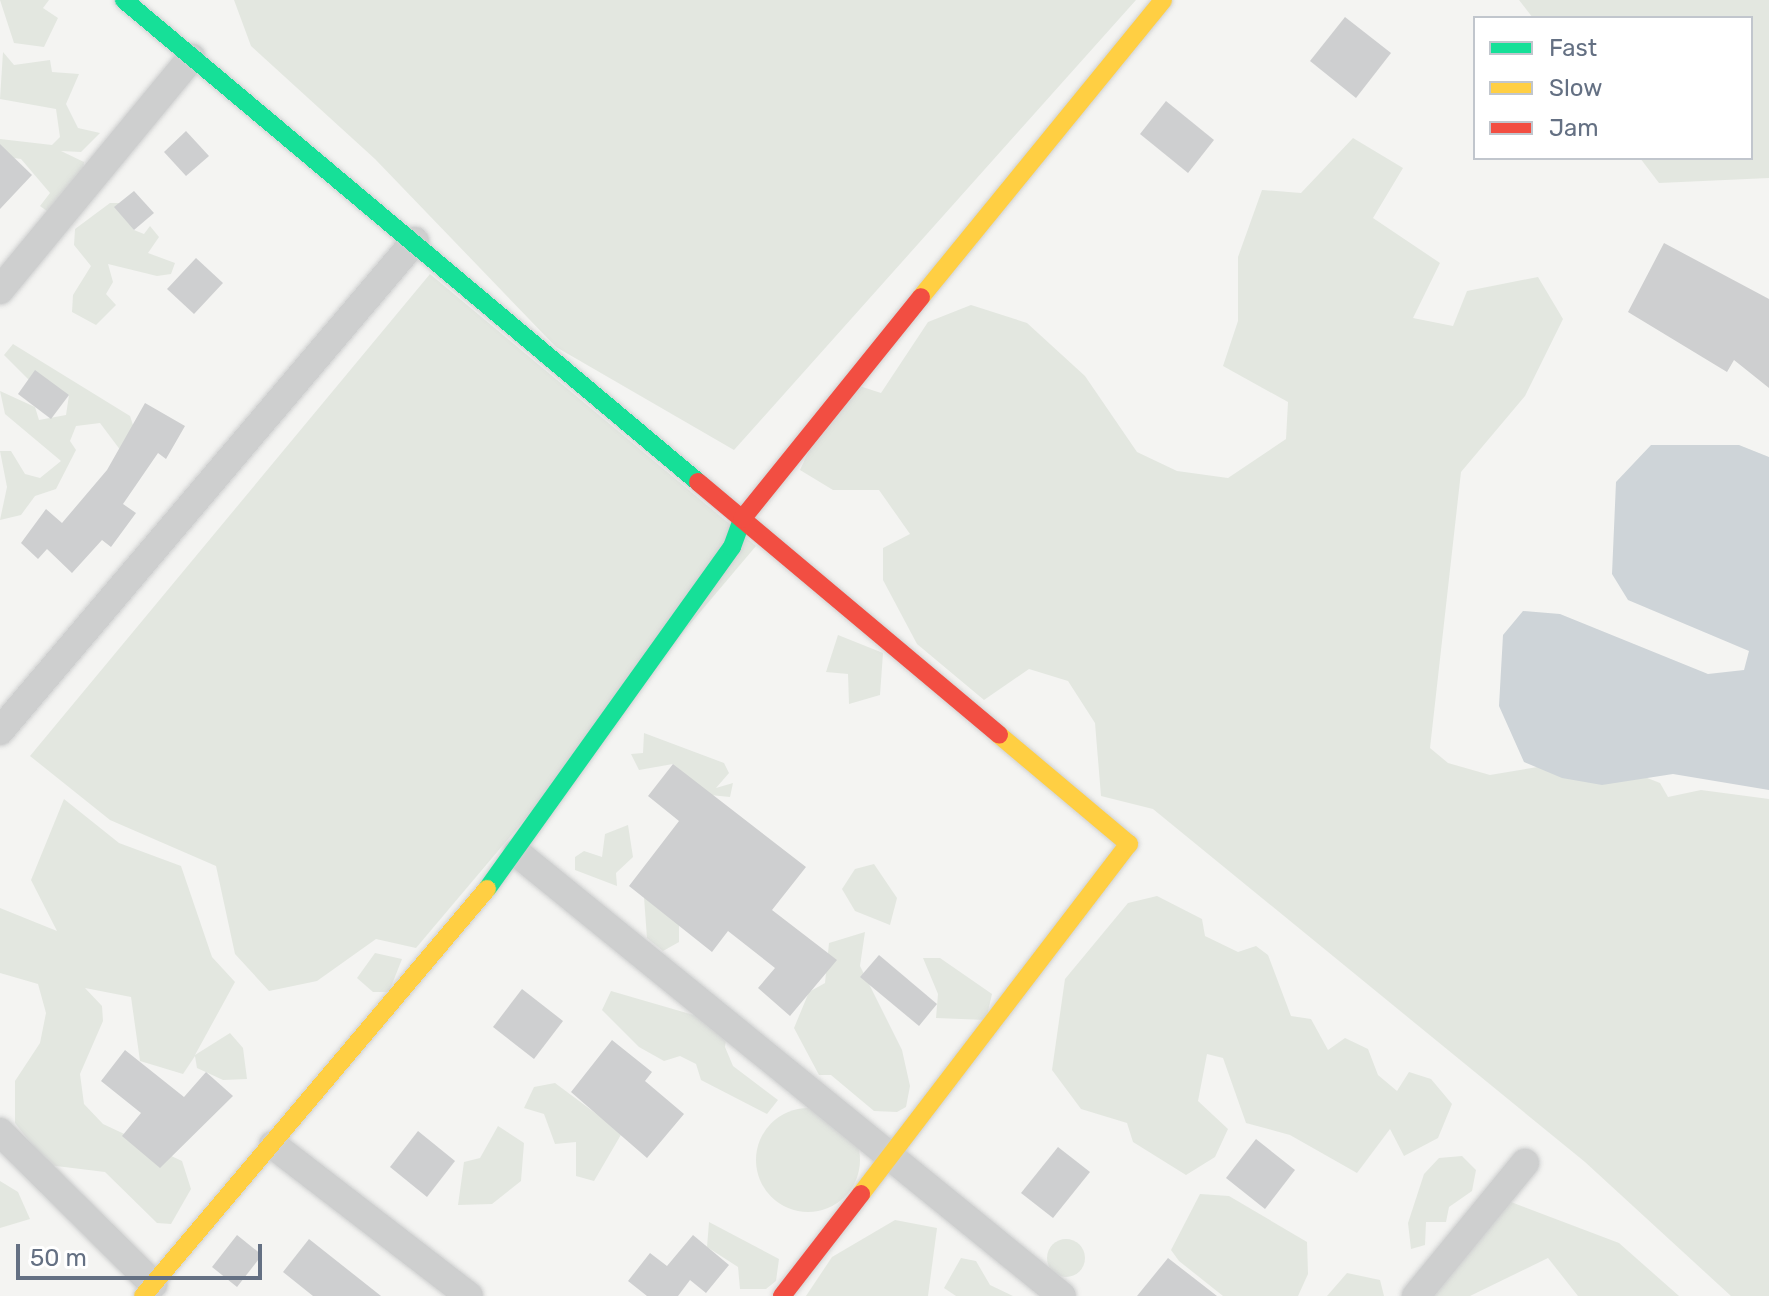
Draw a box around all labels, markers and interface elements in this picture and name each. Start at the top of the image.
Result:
legend [1473,16,1753,160]
text: Fast [1549,34,1597,62]
text: Slow [1549,74,1602,102]
text: Jam [1549,114,1599,142]
scale bar [20,1228,266,1278]
text: 50 m [30,1244,87,1272]

